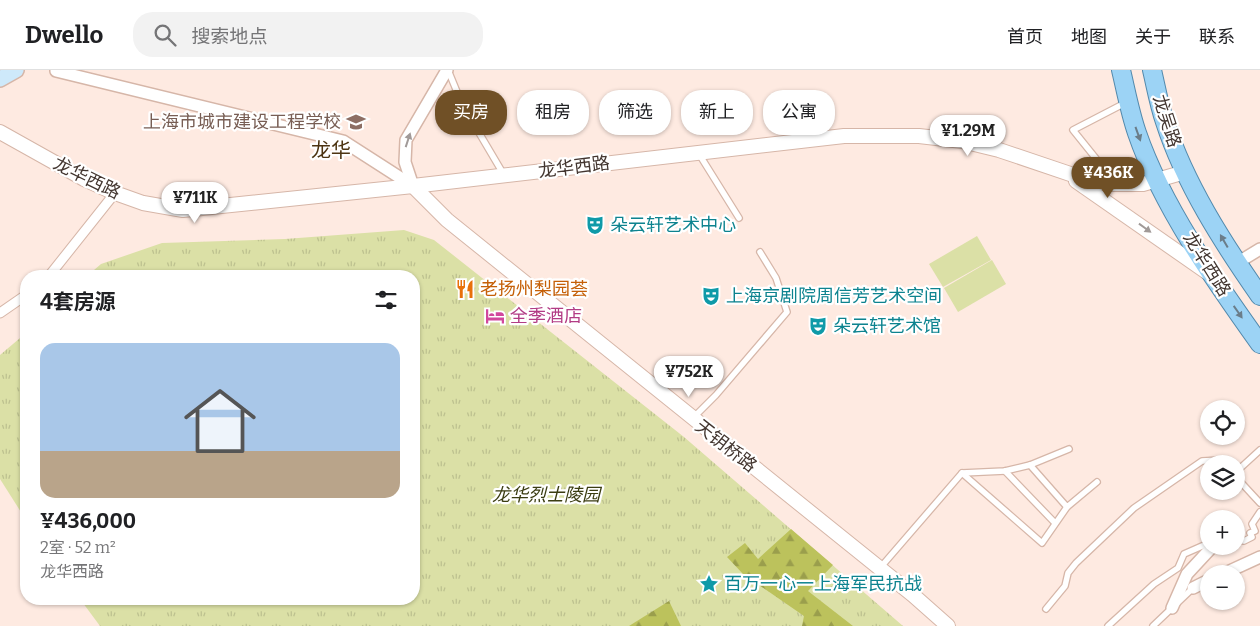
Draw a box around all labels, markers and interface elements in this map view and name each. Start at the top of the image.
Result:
search box [133,12,483,57]
text: Dwello [25,21,103,49]
icon: search [151,21,179,49]
text: 搜索地点 [191,25,268,48]
text: 首页 [1007,26,1043,48]
text: 地图 [1071,26,1107,48]
text: 关于 [1135,26,1171,48]
text: 联系 [1199,26,1235,48]
chip: 买房 [435,90,507,135]
chip: 租房 [517,90,589,135]
chip: 筛选 [599,90,671,135]
chip: 新上 [681,90,753,135]
chip: 公寓 [763,90,835,135]
street label: 龙吴路 [1148,92,1186,150]
place label: 上海市城市建设工程学校 [143,111,341,133]
school or university icon: 上海市城市建设工程学校 [345,111,367,133]
pin: ¥1.29M [927,114,1009,157]
text: ¥1.29M [941,121,995,140]
one-way arrow [1134,127,1142,142]
one-way arrow [405,132,413,147]
district label: 龙华 [311,138,351,162]
street label: 龙华西路 [50,152,124,204]
street label: 龙华西路 [537,152,611,182]
pin: ¥436K [1073,156,1143,199]
text: ¥436K [1082,163,1134,182]
pin: ¥711K [160,182,230,224]
text: ¥711K [172,188,218,207]
theatre icon: 朵云轩艺术中心 [584,214,606,236]
place label: 朵云轩艺术中心 [610,214,736,236]
one-way arrow [1138,222,1151,233]
street label: 龙华西路 [1179,228,1235,300]
one-way arrow [1220,234,1229,247]
restaurant icon: 老扬州梨园荟 [454,278,476,300]
place label: 老扬州梨园荟 [480,278,588,300]
theatre icon: 上海京剧院周信芳艺术空间 [700,285,722,307]
place label: 上海京剧院周信芳艺术空间 [726,285,942,307]
icon: filters [372,286,400,314]
text: 4套房源 [40,289,116,315]
hotel icon: 全季酒店 [484,305,506,327]
place label: 全季酒店 [510,305,582,327]
one-way arrow [1233,305,1243,319]
theatre icon: 朵云轩艺术馆 [807,315,829,337]
place label: 朵云轩艺术馆 [833,315,941,337]
pin: ¥752K [654,356,724,398]
text: ¥752K [665,362,713,381]
icon: home [175,376,265,466]
map controls [1200,400,1245,610]
button: locate [1200,400,1245,445]
street label: 天钥桥路 [691,415,761,477]
button: layers [1200,455,1245,500]
park label: 龙华烈士陵园 [492,484,603,506]
text: ¥436,000 [40,508,136,534]
button: + [1200,510,1245,555]
text: 2室 · 52 m² [40,538,116,557]
text: 龙华西路 [40,562,104,581]
button: − [1200,565,1245,610]
place icon: 百万一心一上海军民抗战 [698,573,720,595]
place label: 百万一心一上海军民抗战 [724,573,922,595]

